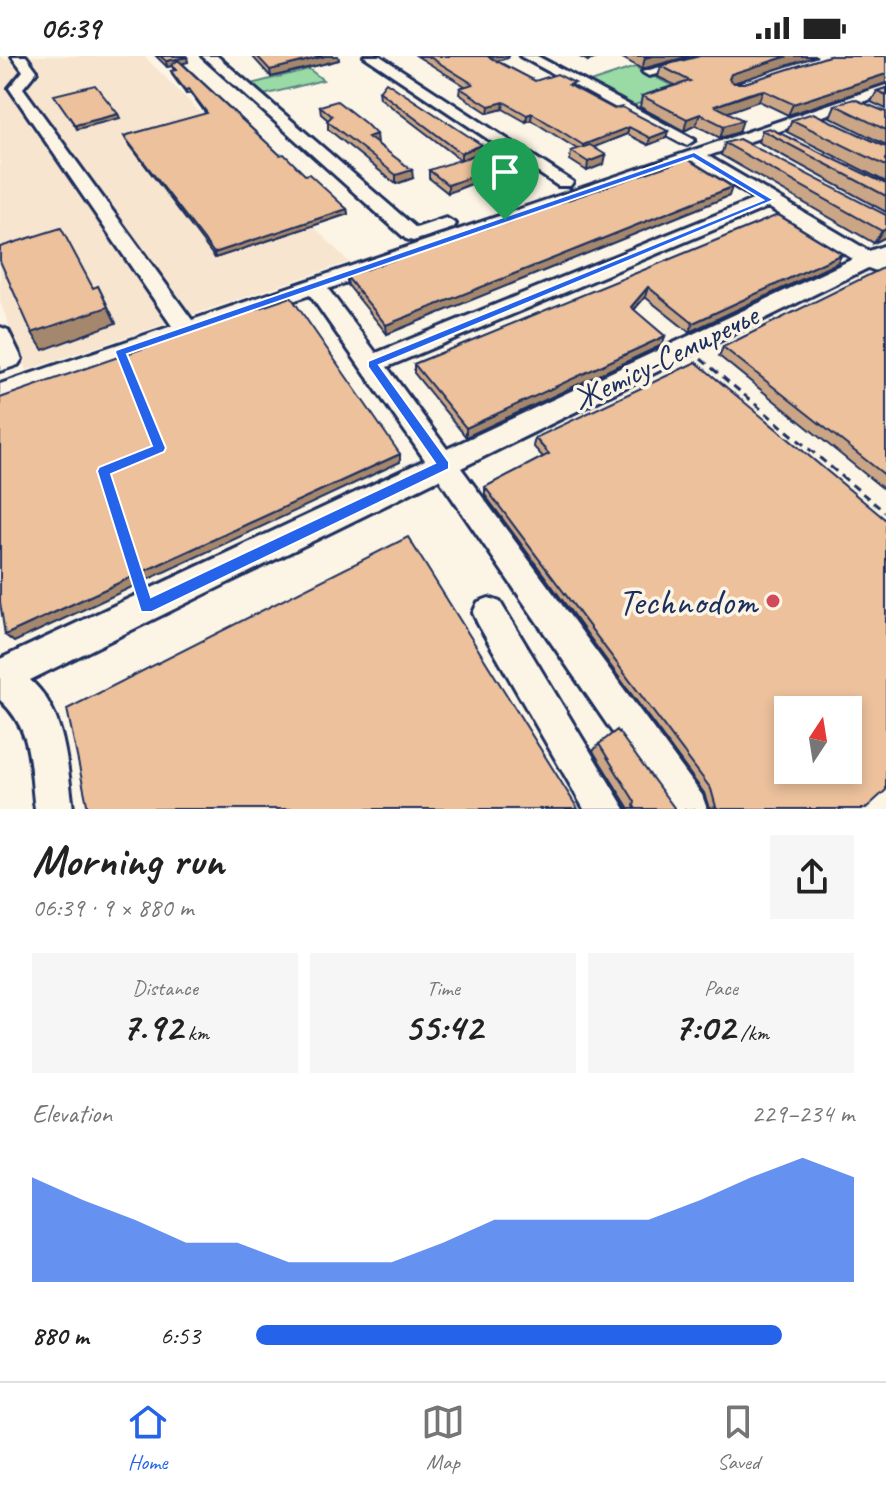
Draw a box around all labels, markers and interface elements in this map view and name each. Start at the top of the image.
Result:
text: 06:39 [40,9,100,47]
pin [471,138,539,220]
icon: arrive [483,150,527,194]
street label: Жетісу-Семиречье [566,294,767,420]
place label: Technodom [618,578,760,625]
marker: Technodom [764,592,782,610]
north arrow [774,696,862,784]
map controls [774,696,862,784]
text: Morning run [32,833,224,888]
button: share [770,835,854,919]
text: 06:39 · 9 × 880 m [32,891,193,924]
text: Distance [132,974,198,1002]
text: Time [426,974,460,1002]
text: Pace [704,974,738,1002]
text: 7.92 [121,1002,182,1052]
text: 55:42 [404,1002,482,1052]
text: 7:02 [673,1002,735,1052]
text: km [182,1019,209,1047]
text: /km [735,1019,769,1047]
text: Elevation [32,1097,112,1130]
text: 229–234 m [751,1097,854,1130]
text: 880 m [32,1319,88,1352]
text: 6:53 [160,1319,200,1352]
tab: Home [126,1400,170,1476]
tab: Map [421,1400,465,1476]
tab: Saved [716,1400,760,1476]

